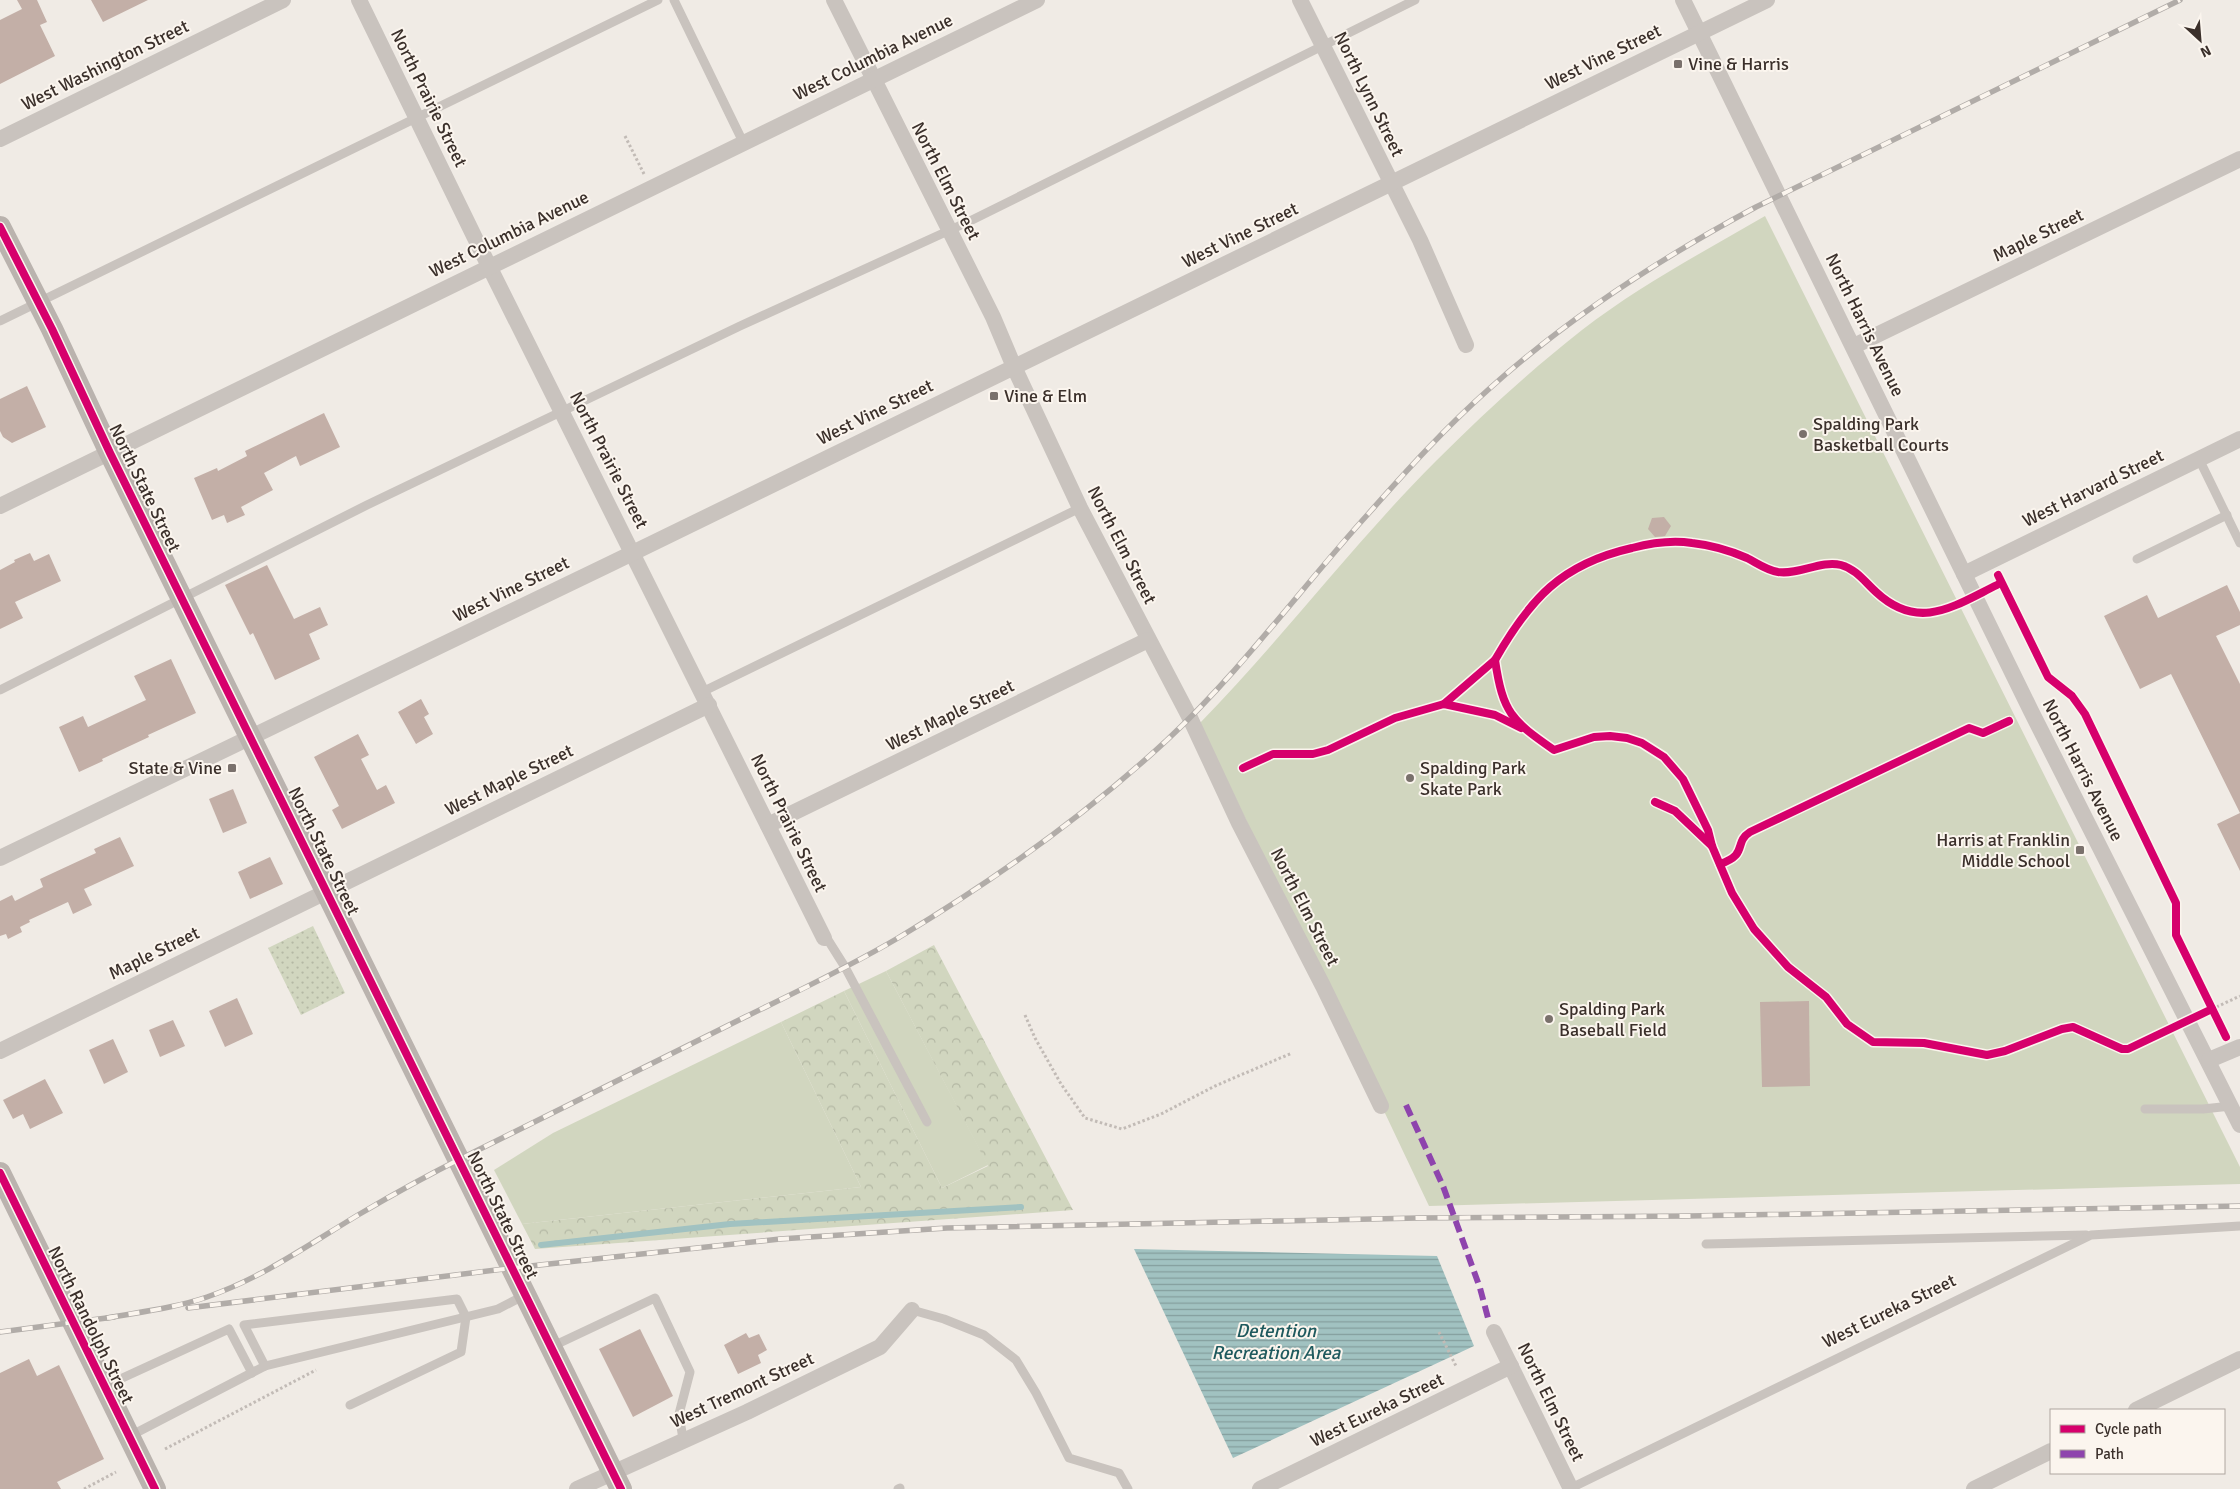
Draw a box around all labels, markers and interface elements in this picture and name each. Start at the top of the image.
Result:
street label: West Columbia Avenue [790,9,956,105]
street label: West Washington Street [18,15,192,115]
north arrow [2175,15,2225,65]
street label: West Vine Street [1541,19,1665,95]
street label: North Prairie Street [386,25,472,171]
street label: North Lynn Street [1329,28,1409,160]
text: N [2197,41,2214,61]
place label: Vine & Harris [1688,53,1789,75]
marker: Vine & Harris [1672,58,1684,70]
street label: North Elm Street [907,118,985,244]
street label: West Columbia Avenue [426,186,592,282]
street label: West Vine Street [1178,197,1302,273]
street label: Maple Street [1989,204,2087,266]
street label: North Harris Avenue [1821,250,1909,400]
street label: West Vine Street [813,374,937,450]
place label: Vine & Elm [1004,385,1087,407]
street label: North Prairie Street [565,388,653,532]
marker: Vine & Elm [988,390,1000,402]
place label: Spalding Park Basketball Courts [1813,413,1949,456]
street label: North State Street [104,420,186,556]
marker: Spalding Park Basketball Courts [1797,428,1809,440]
street label: West Harvard Street [2019,444,2167,532]
street label: North Elm Street [1083,482,1161,608]
street label: West Vine Street [449,551,573,627]
street label: West Maple Street [882,674,1018,756]
street label: North Harris Avenue [2038,695,2128,845]
street label: West Maple Street [441,739,577,821]
street label: North Prairie Street [746,750,832,896]
place label: State & Vine [128,757,222,779]
place label: Spalding Park Skate Park [1420,757,1526,800]
marker: State & Vine [226,762,238,774]
marker: Spalding Park Skate Park [1404,772,1416,784]
street label: North State Street [283,783,365,919]
place label: Harris at Franklin Middle School [1936,829,2070,872]
street label: North Elm Street [1266,844,1344,970]
marker: Harris at Franklin Middle School [2074,844,2086,856]
street label: Maple Street [105,922,203,984]
place label: Spalding Park Baseball Field [1559,998,1667,1041]
marker: Spalding Park Baseball Field [1543,1013,1555,1025]
street label: North State Street [462,1147,544,1283]
street label: North Randolph Street [43,1243,139,1407]
street label: West Eureka Street [1819,1269,1959,1353]
water label: Detention Recreation Area [1212,1319,1342,1365]
street label: North Elm Street [1513,1339,1589,1465]
street label: West Tremont Street [667,1347,817,1433]
street label: West Eureka Street [1307,1368,1447,1452]
legend [2050,1409,2225,1474]
text: Cycle path [2095,1420,2162,1438]
text: Path [2095,1445,2124,1463]

